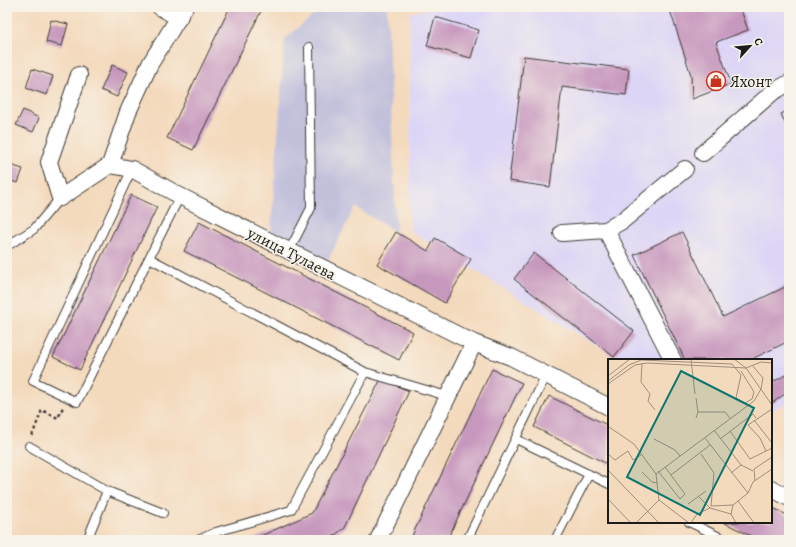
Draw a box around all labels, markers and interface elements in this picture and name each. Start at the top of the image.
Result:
north arrow [730,26,770,66]
text: С [750,35,767,48]
shop icon: Яхонт [705,70,727,92]
place label: Яхонт [730,71,772,93]
street label: улица Тулаева [243,222,340,286]
inset map [608,359,772,523]

